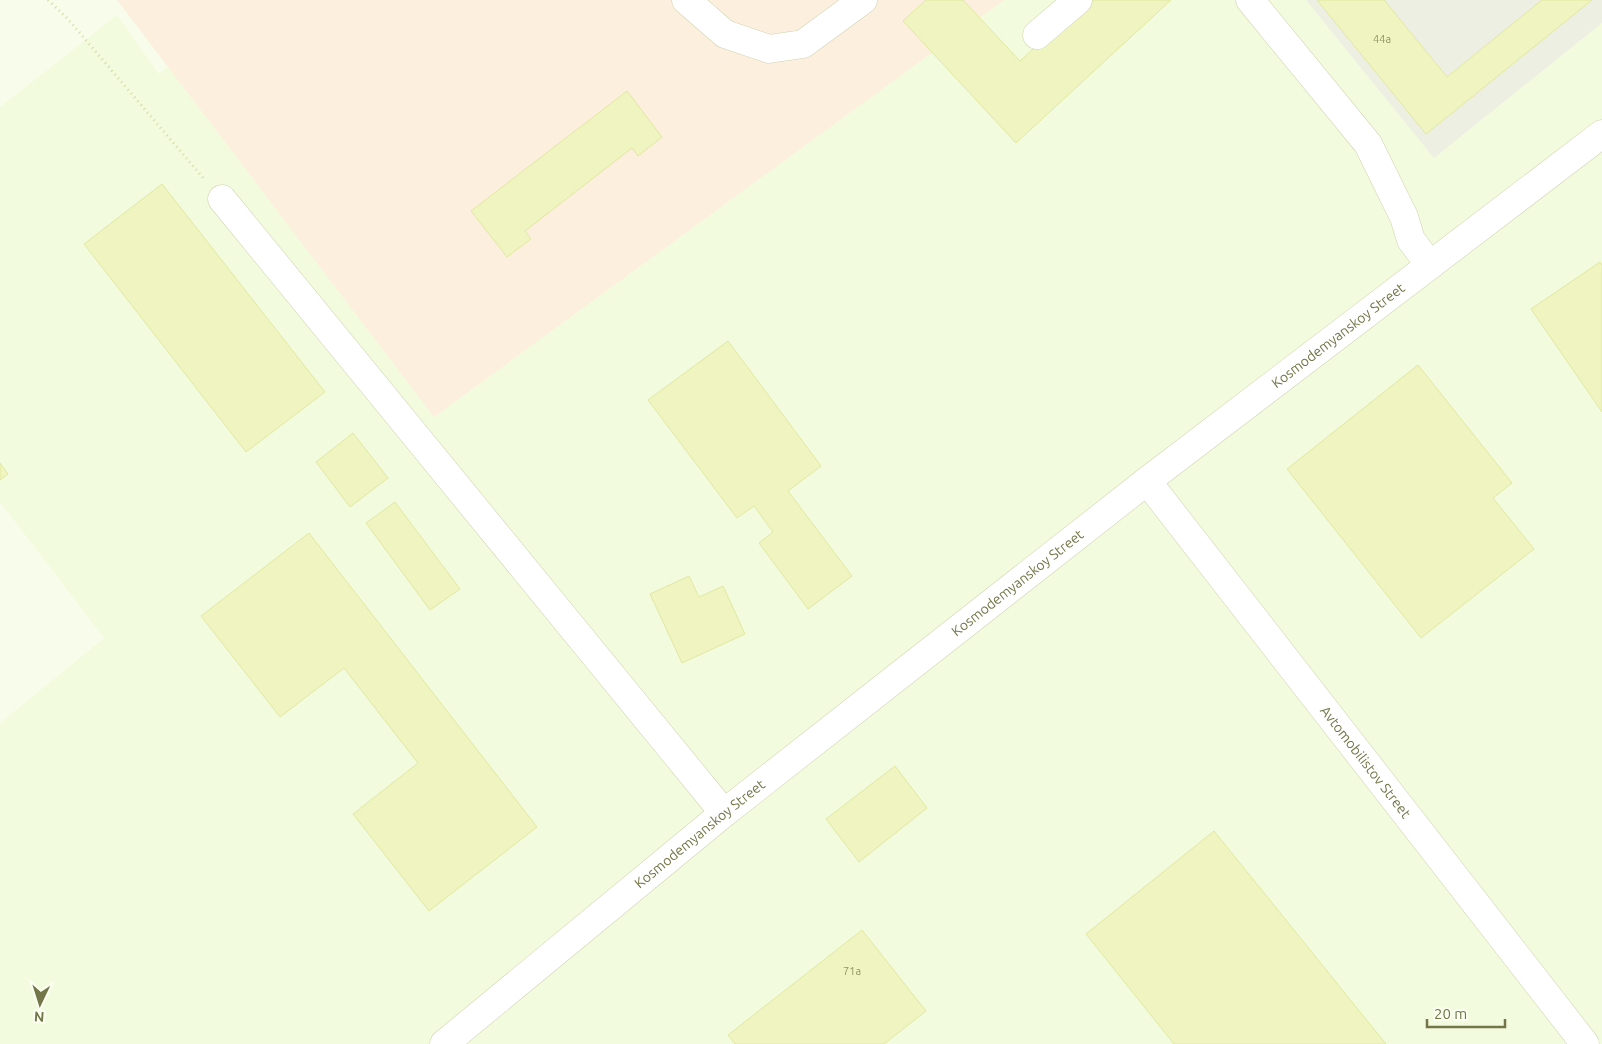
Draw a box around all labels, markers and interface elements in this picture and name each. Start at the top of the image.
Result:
house number: 44а [1373,33,1391,45]
street label: Kosmodemyanskoy Street [1268,279,1408,391]
street label: Kosmodemyanskoy Street [948,526,1087,639]
street label: Avtomobilistov Street [1317,703,1414,821]
street label: Kosmodemyanskoy Street [631,776,768,891]
house number: 71а [843,965,861,977]
north arrow [15,979,65,1029]
scale bar [1427,996,1504,1028]
text: 20 m [1434,1005,1467,1022]
text: N [33,1009,45,1025]

